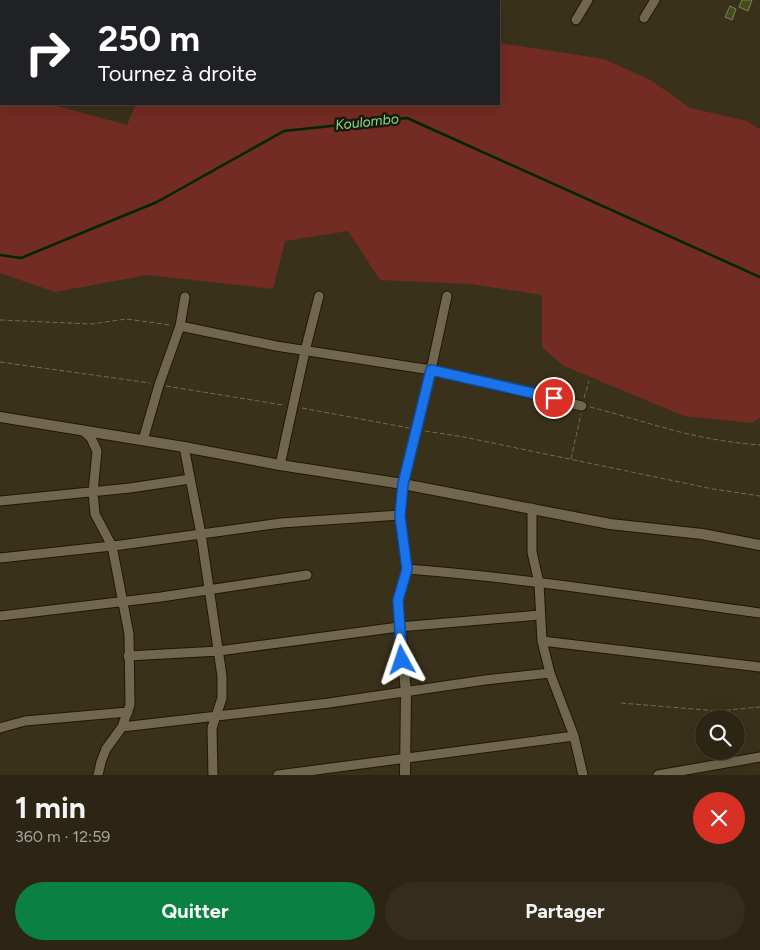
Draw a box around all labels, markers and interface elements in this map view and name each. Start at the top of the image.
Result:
text: 250 m [98,18,200,60]
icon: right [15,20,80,85]
text: Tournez à droite [98,60,257,87]
water label: Koulombo [334,110,400,134]
pin [533,377,575,419]
icon: arrive [540,384,568,412]
position arrow [375,633,427,685]
map controls [695,710,745,760]
button: search [695,710,745,760]
text: 1 min [15,789,86,826]
button: close [693,792,745,844]
text: 360 m · 12:59 [15,827,110,846]
button: Quitter [15,882,375,940]
button: Partager [385,882,745,940]

